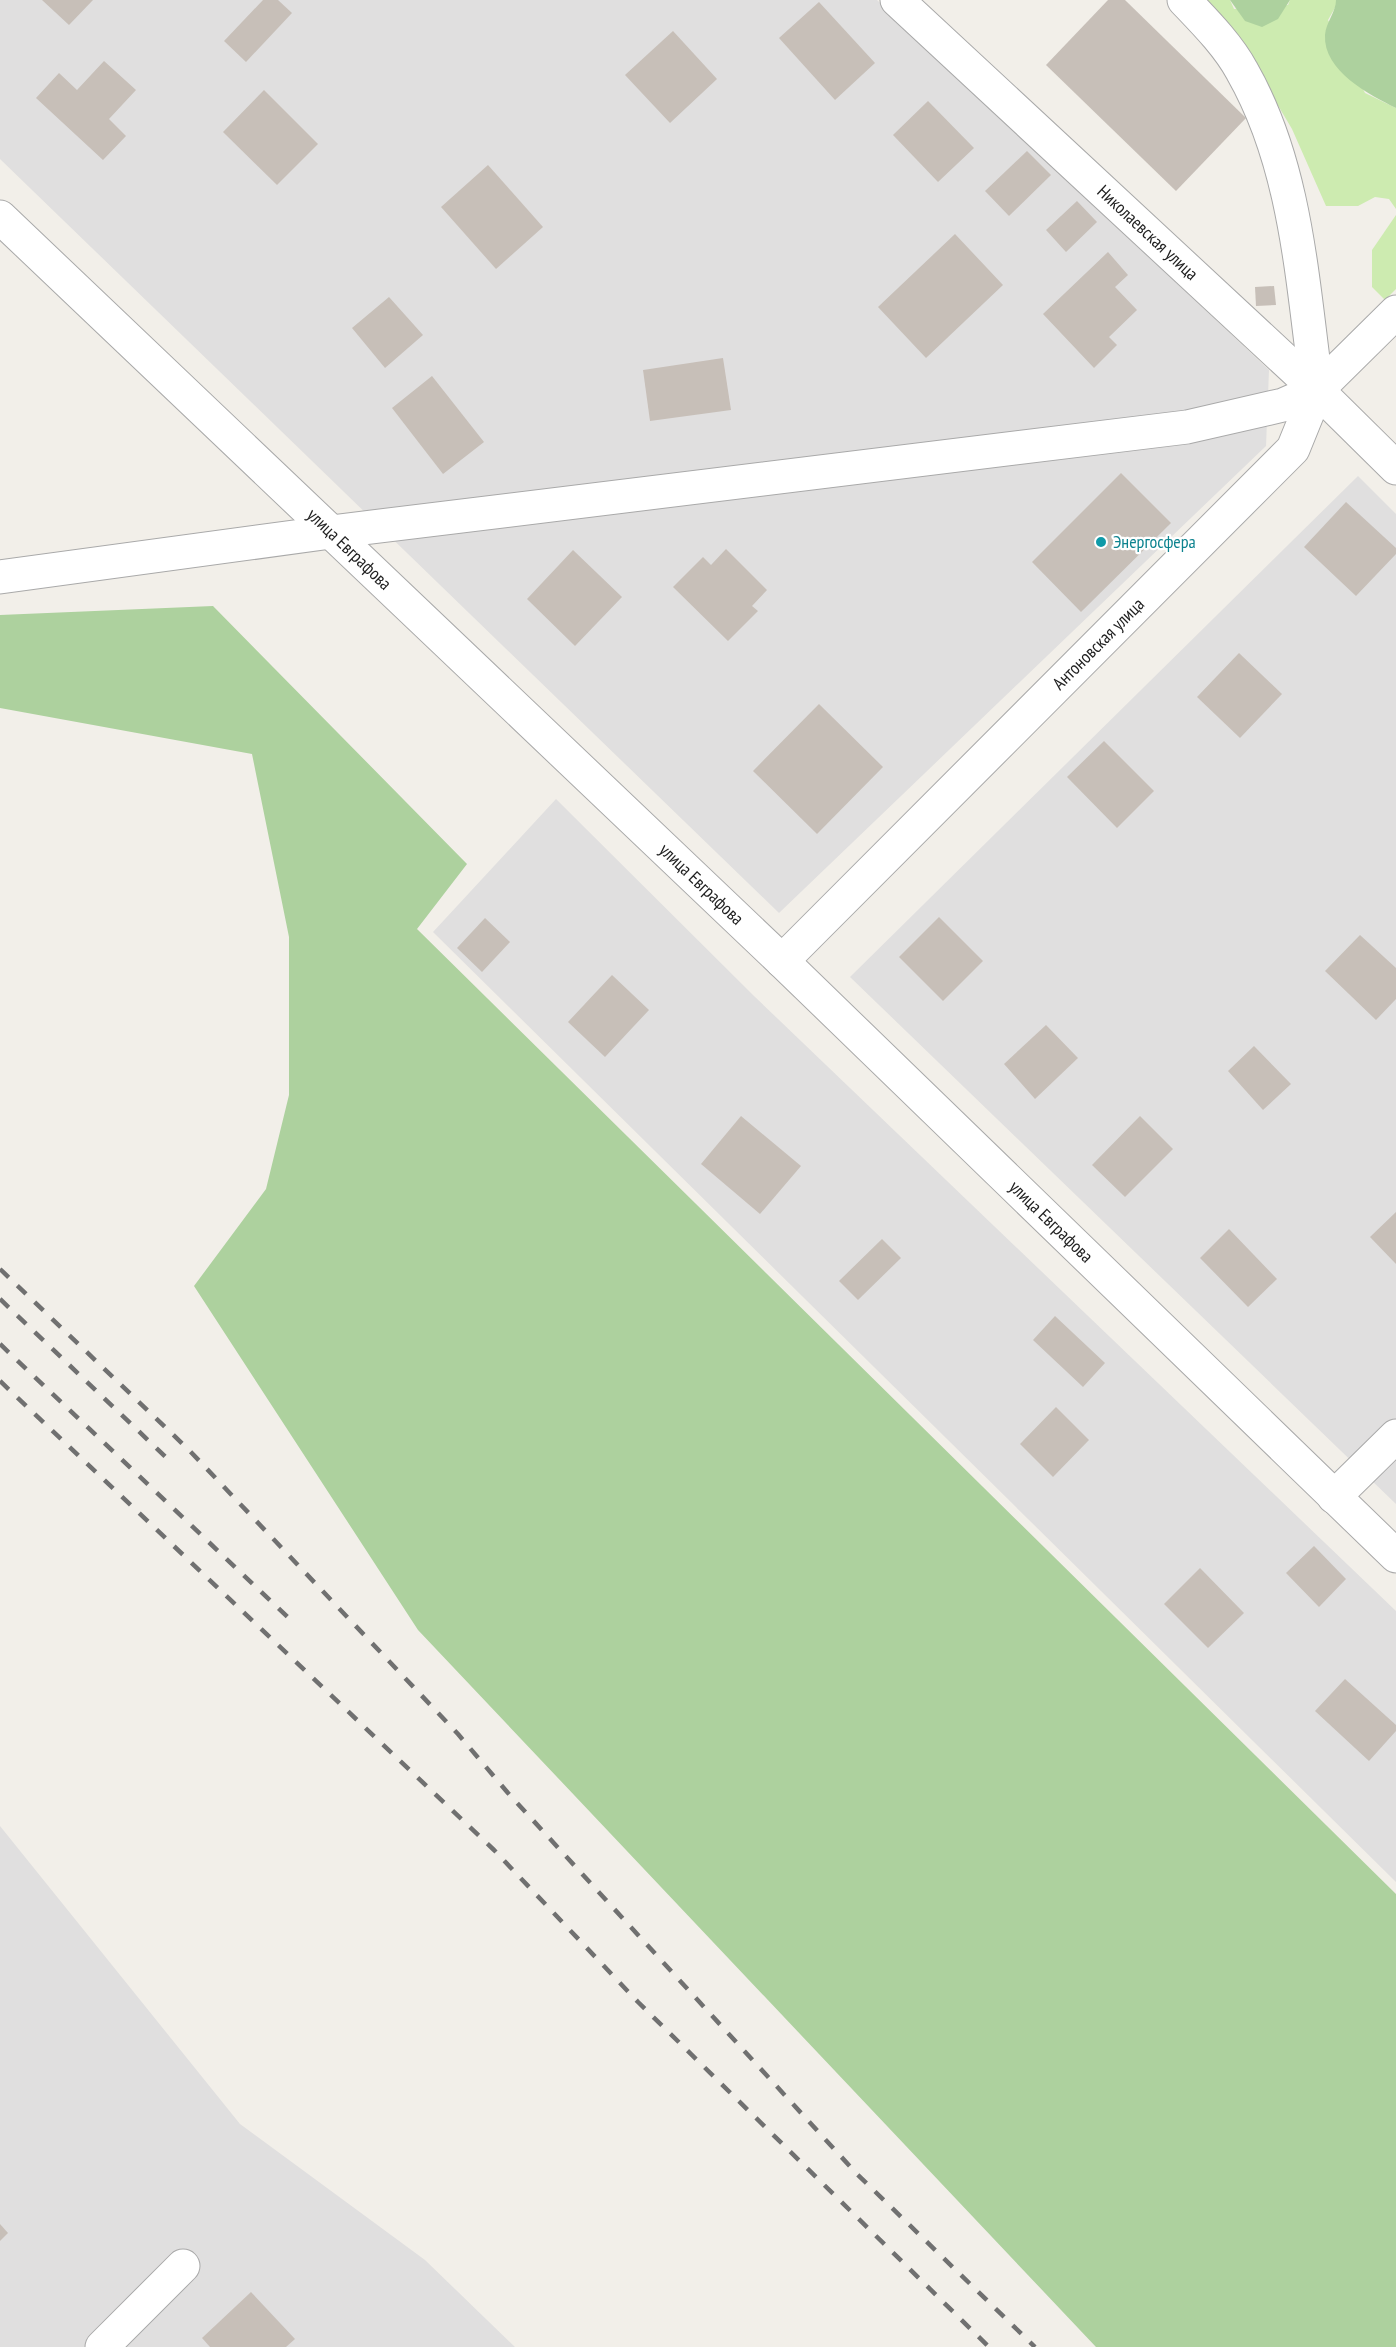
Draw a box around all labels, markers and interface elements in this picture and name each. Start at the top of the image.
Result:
street label: Николаевская улица [1093,180,1203,285]
street label: улица Евграфова [302,503,397,595]
place label: Энергосфера [1113,530,1196,553]
marker: Энергосфера [1094,535,1108,549]
street label: Антоновская улица [1047,593,1149,694]
street label: улица Евграфова [654,838,749,930]
street label: улица Евграфова [1004,1175,1098,1267]

